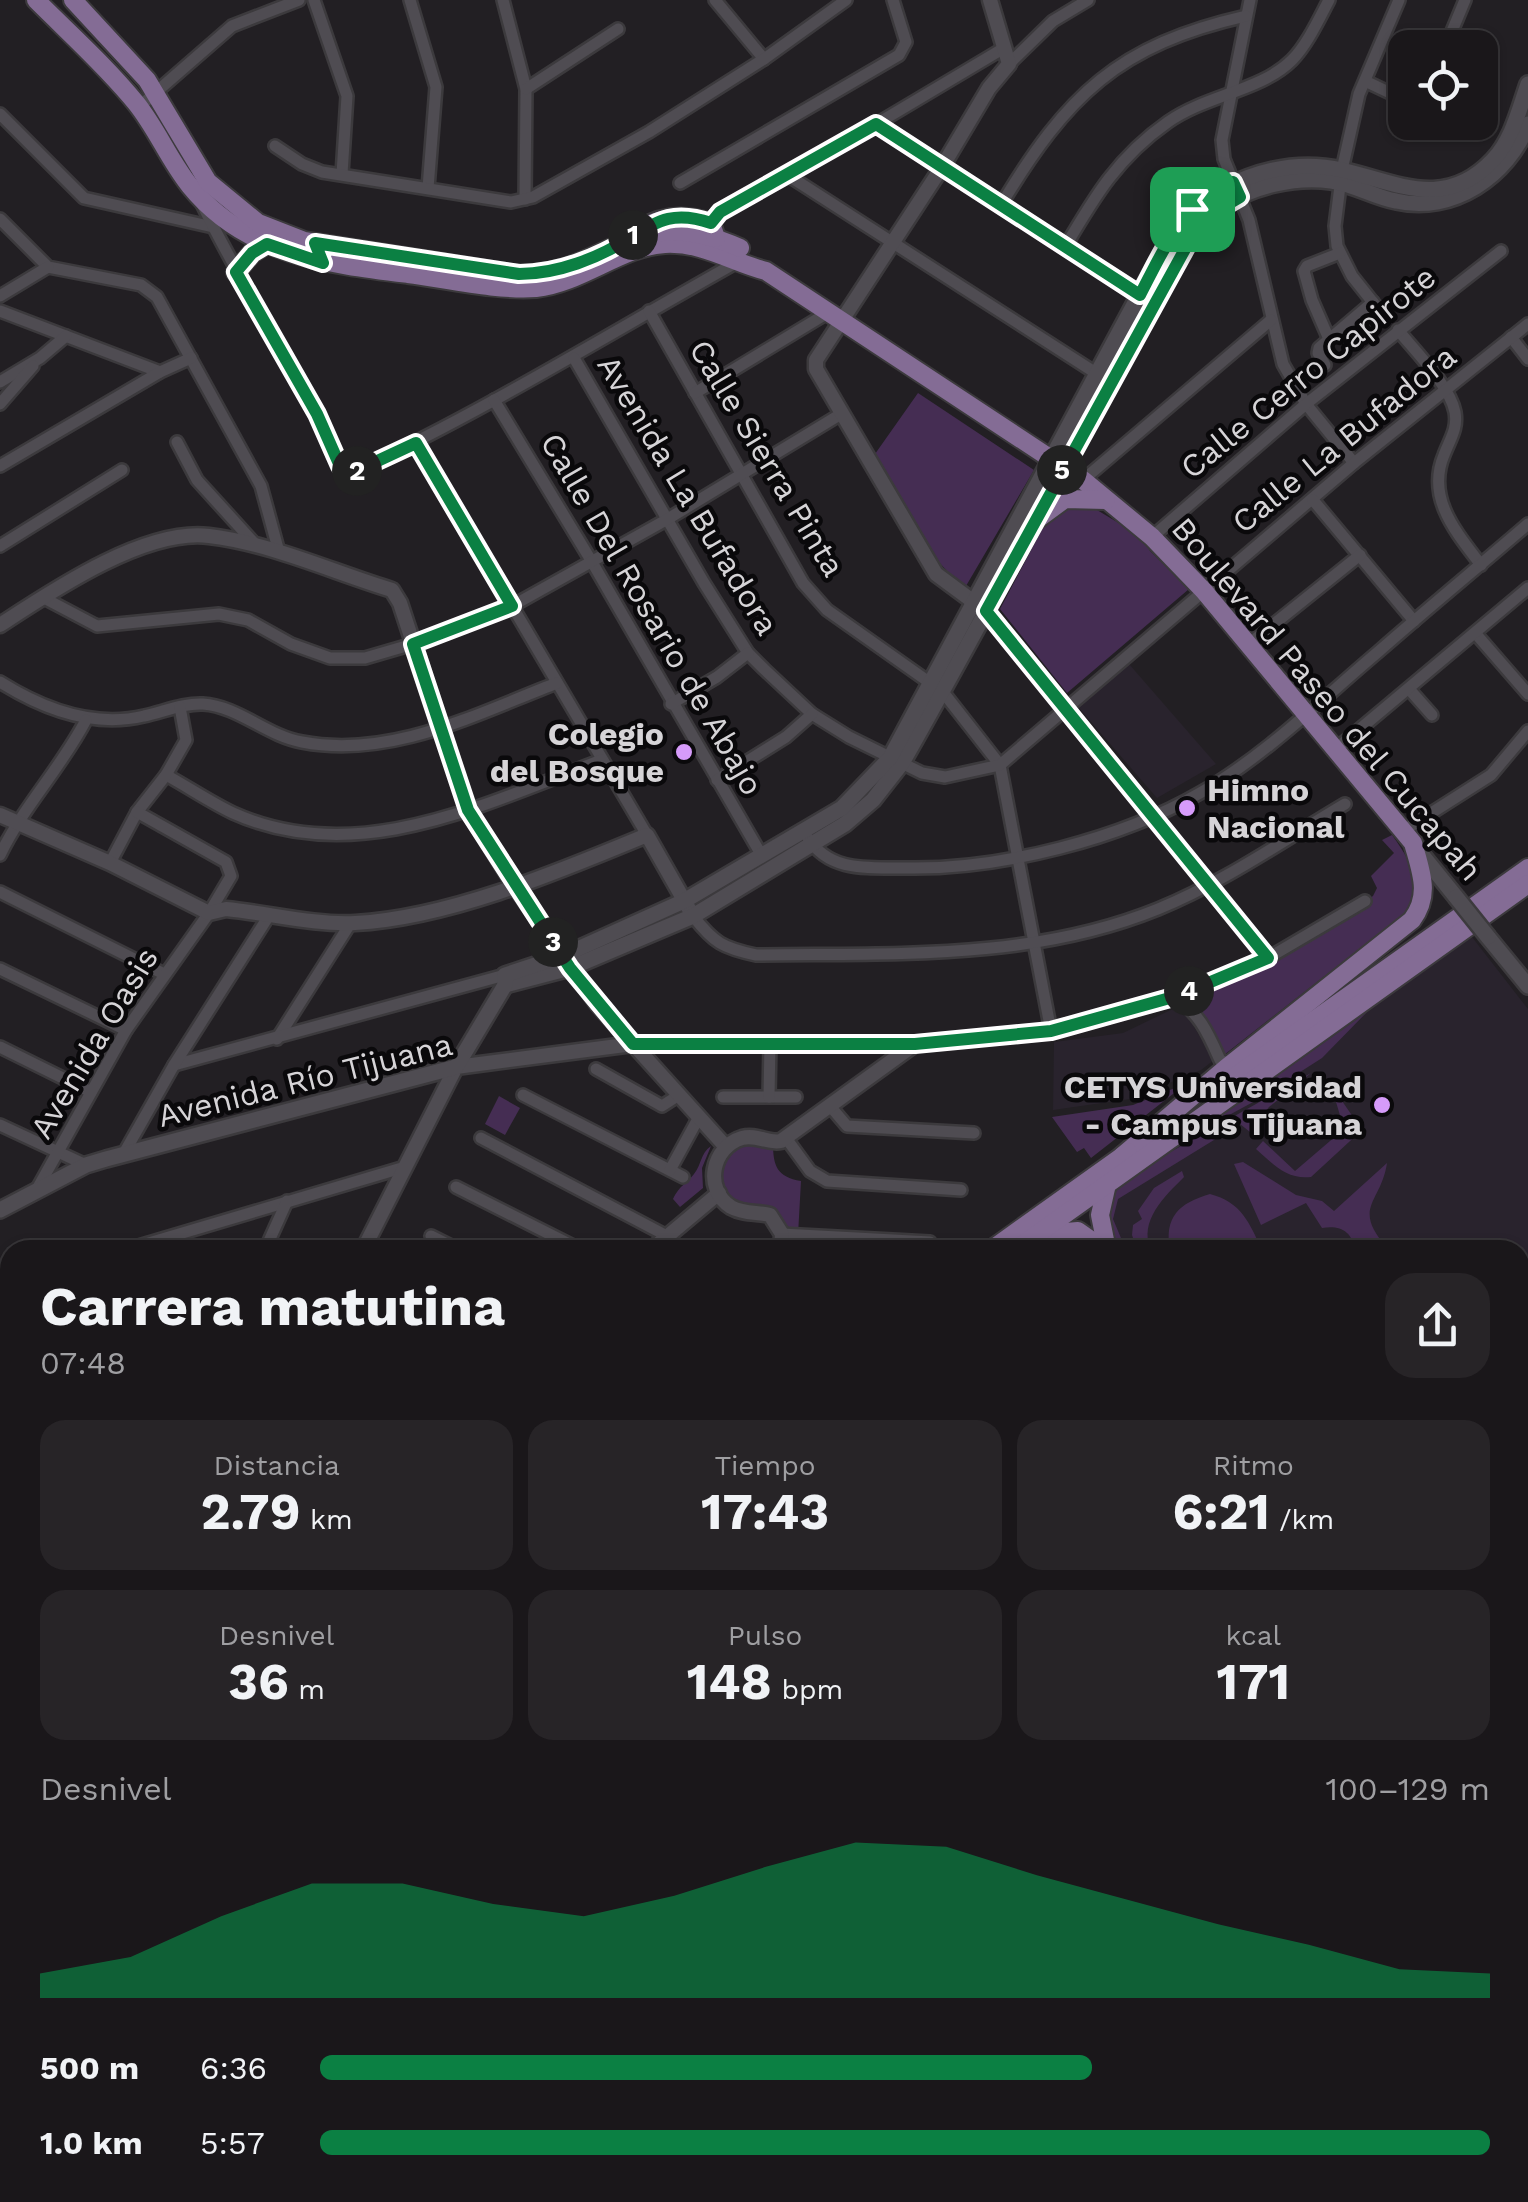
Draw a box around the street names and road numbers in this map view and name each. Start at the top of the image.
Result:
street label: Calle Cerro Capirote [1173,257,1443,487]
street label: Calle Sierra Pinta [681,333,853,583]
street label: Calle La Bufadora [1224,337,1464,541]
street label: Avenida La Bufadora [589,348,787,642]
street label: Calle Del Rosario de Abajo [533,426,771,802]
street label: Boulevard Paseo del Cucapah [1164,510,1490,888]
street label: Avenida Oasis [22,941,166,1145]
street label: Avenida Río Tijuana [154,1025,456,1135]

